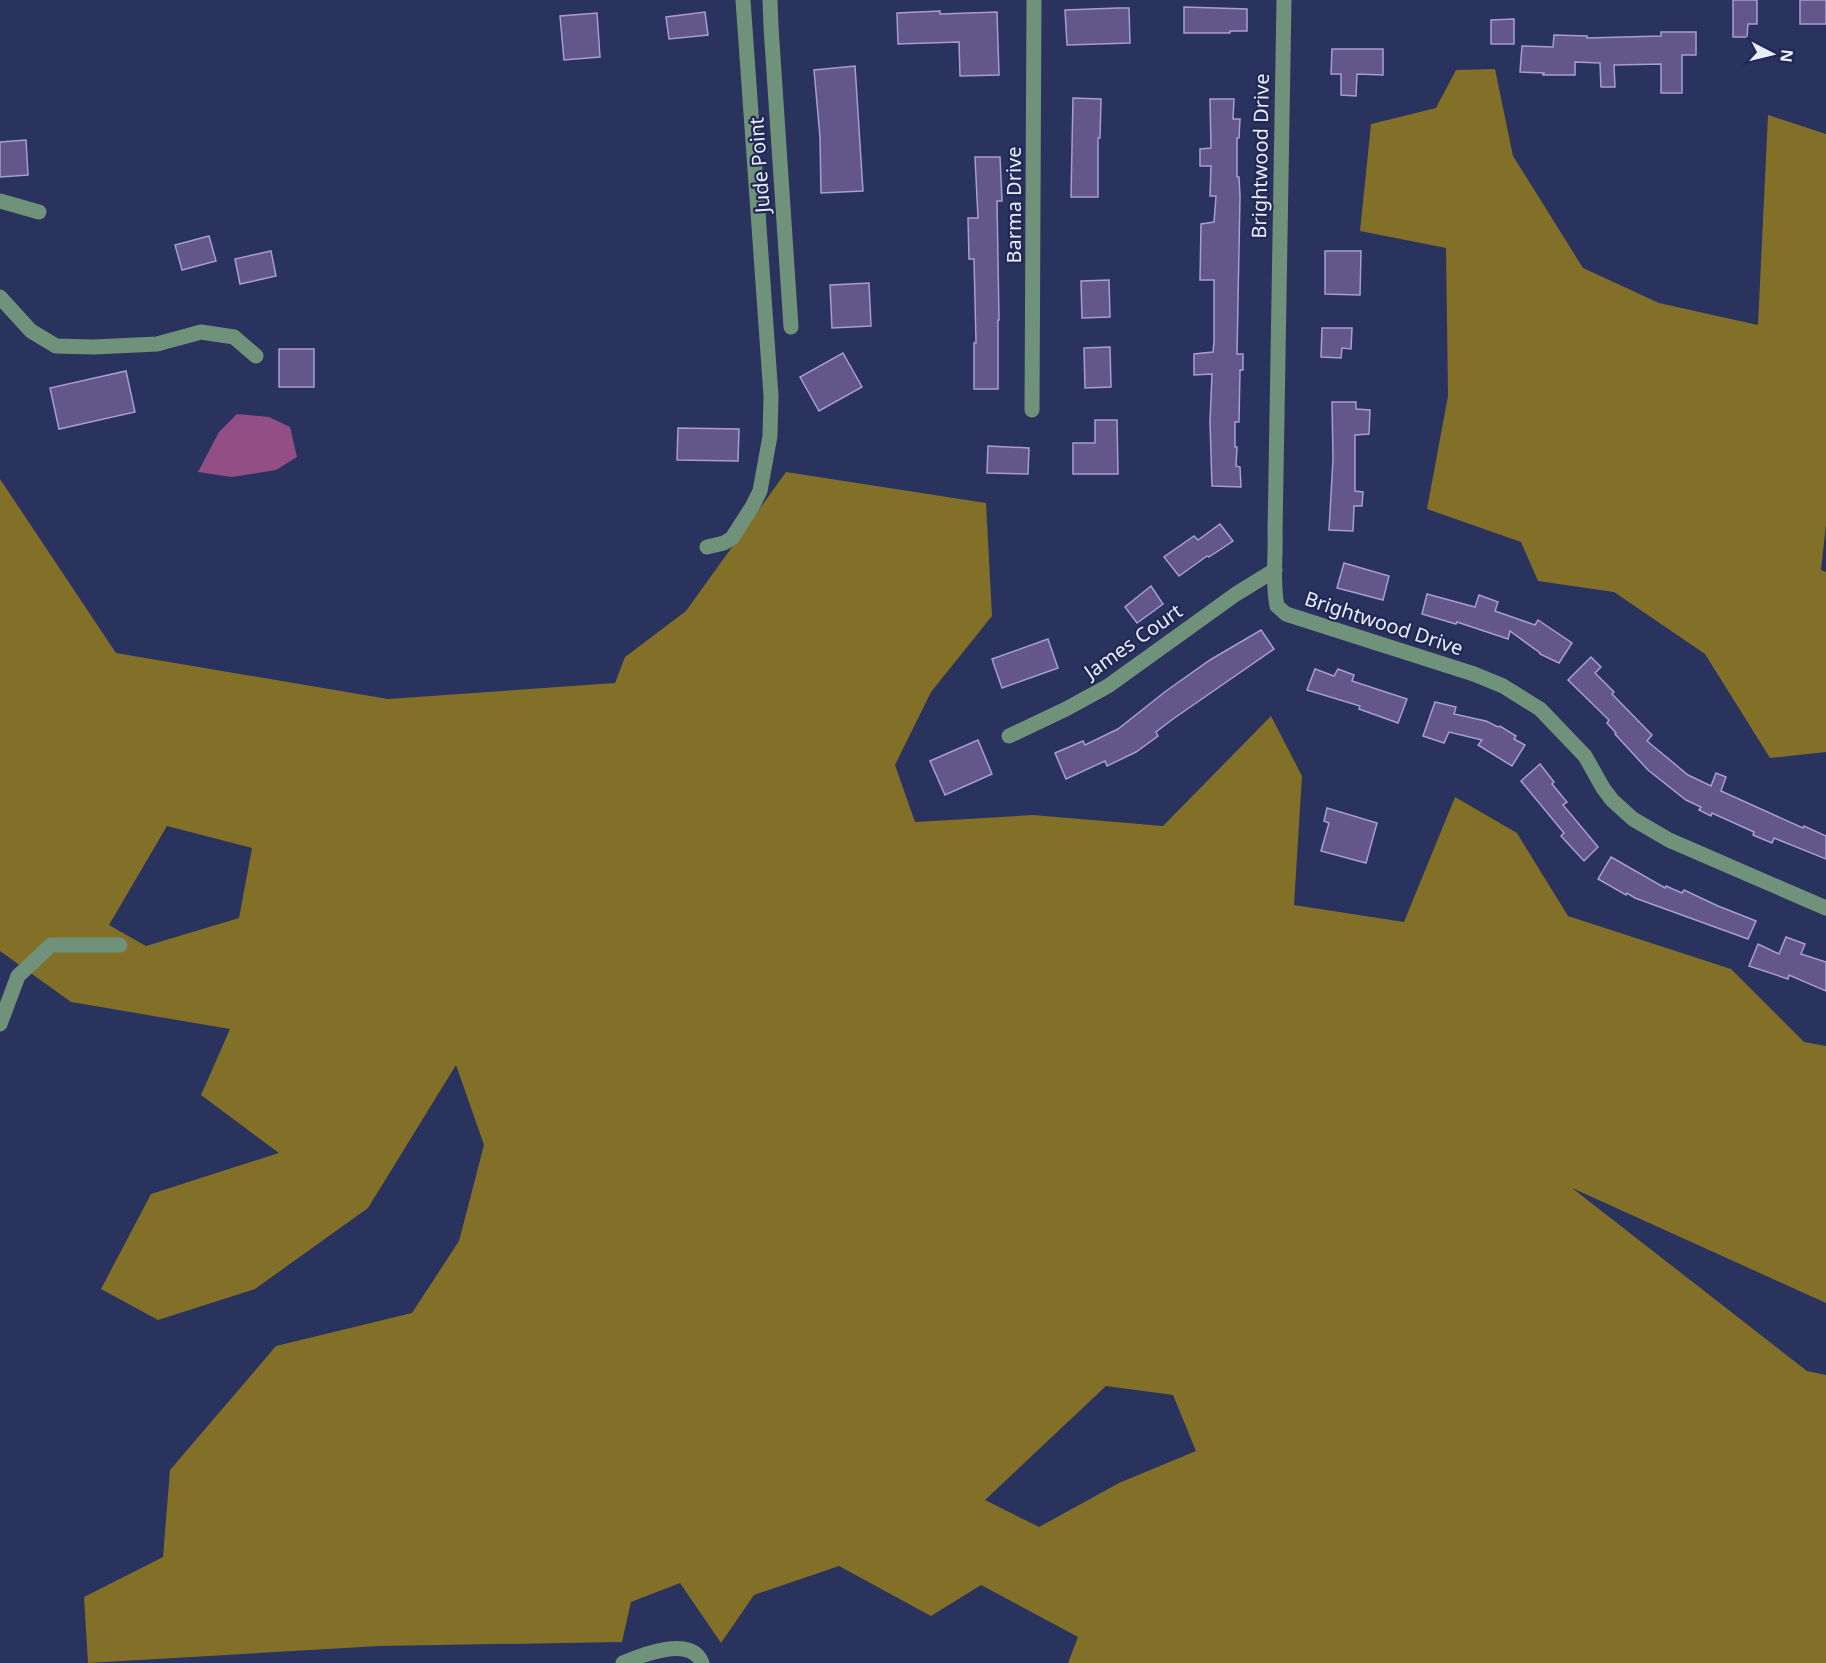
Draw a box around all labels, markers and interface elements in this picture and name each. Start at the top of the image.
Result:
north arrow [1742,24,1802,84]
text: N [1775,48,1799,64]
street label: Brightwood Drive [1245,73,1275,239]
street label: Jude Point [742,116,776,216]
street label: Barma Drive [1000,146,1027,264]
street label: Brightwood Drive [1301,585,1467,661]
street label: James Court [1077,597,1187,686]

